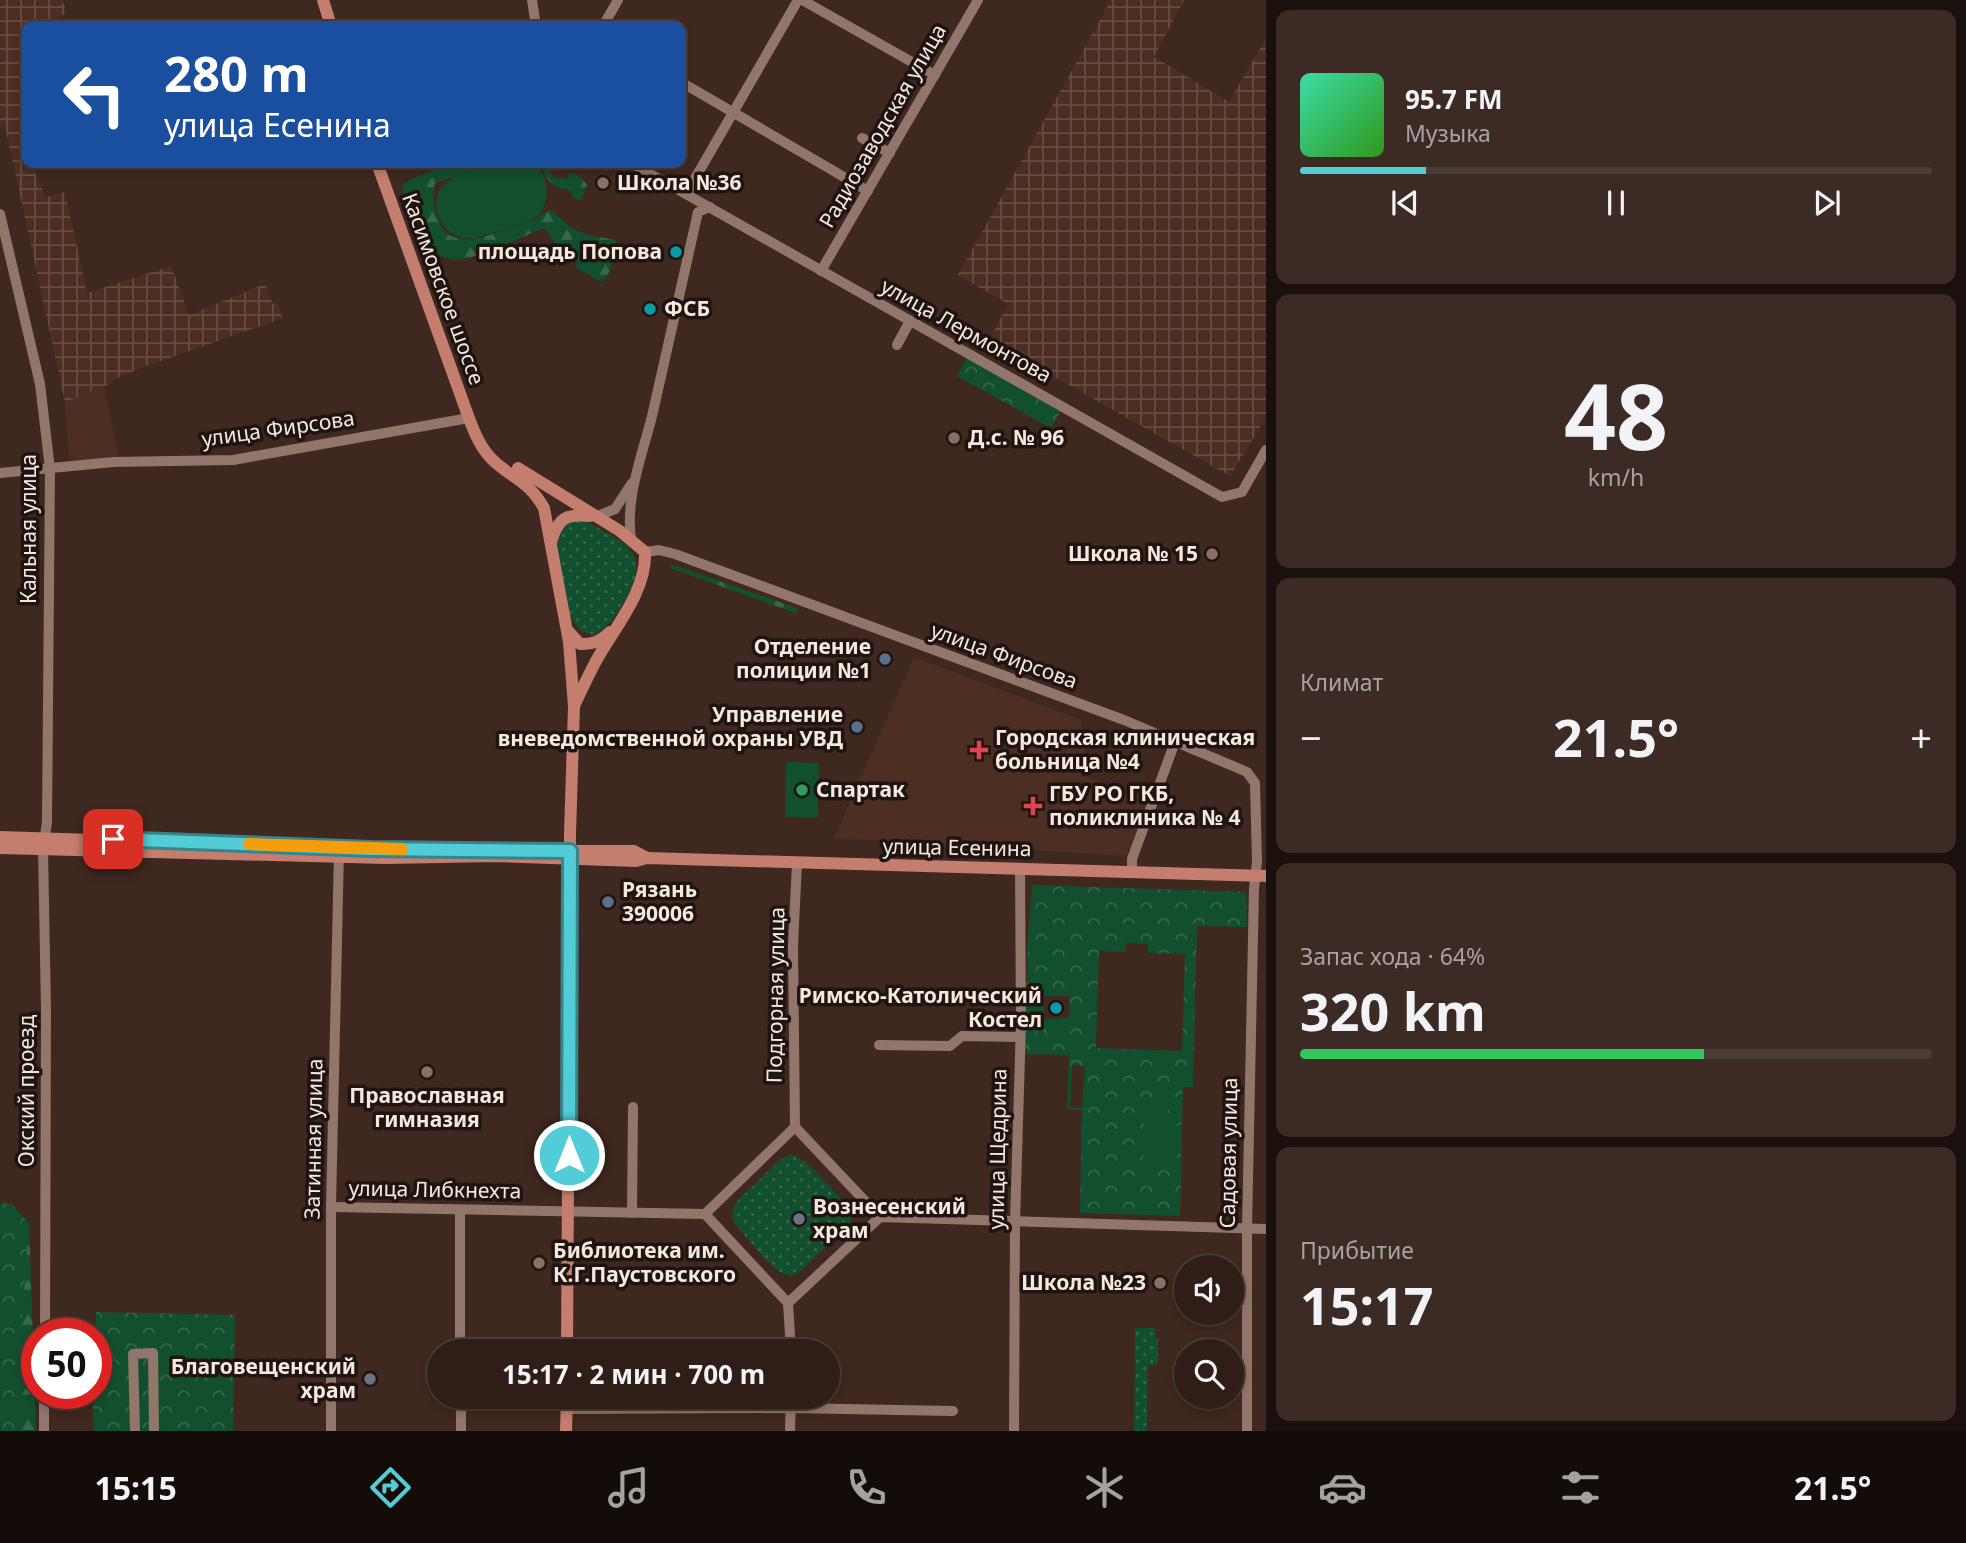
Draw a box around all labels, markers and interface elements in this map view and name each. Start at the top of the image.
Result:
street label: Радиозаводская улица [812,19,952,232]
text: 280 m [164,40,309,106]
icon: left [49,49,140,140]
text: 95.7 FM [1405,81,1502,117]
text: улица Есенина [164,103,391,146]
text: Музыка [1405,117,1491,149]
place label: Школа №36 [617,168,742,196]
marker: Школа №36 [595,175,611,191]
icon: previous [1386,184,1424,222]
icon: pause [1597,184,1635,222]
icon: next [1808,184,1846,222]
street label: Касимовское шоссе [396,189,492,388]
place label: площадь Попова [478,237,662,265]
marker: площадь Попова [668,244,684,260]
street label: улица Лермонтова [876,272,1057,389]
place label: ФСБ [664,294,710,322]
marker: ФСБ [642,301,658,317]
text: 48 [1564,353,1668,477]
street label: улица Фирсова [200,403,356,453]
place label: Д.с. № 96 [968,423,1064,451]
marker: Д.с. № 96 [946,430,962,446]
street label: Кальная улица [14,454,42,604]
text: km/h [1588,461,1644,493]
place label: Школа № 15 [1068,539,1198,567]
marker: Школа № 15 [1204,546,1220,562]
street label: улица Фирсова [927,616,1082,695]
place label: Отделение полиции №1 [736,632,871,684]
marker: Отделение полиции №1 [877,651,893,667]
text: Климат [1300,666,1383,698]
place label: Управление вневедомственной охраны УВД [498,700,844,752]
text: 21.5° [1553,701,1679,772]
text: − [1300,711,1322,763]
text: + [1910,711,1932,763]
marker: Управление вневедомственной охраны УВД [849,719,865,735]
place label: Городская клиническая больница №4 [995,723,1255,775]
marker: Городская клиническая больница №4 [969,740,989,760]
place label: Спартак [816,775,905,803]
place label: ГБУ РО ГКБ, поликлиника № 4 [1049,779,1241,831]
marker: Спартак [794,782,810,798]
marker: ГБУ РО ГКБ, поликлиника № 4 [1023,796,1043,816]
pin [83,809,143,869]
icon: arrive [94,820,132,858]
street label: улица Есенина [882,832,1032,862]
place label: Рязань 390006 [622,875,697,927]
marker: Рязань 390006 [600,894,616,910]
street label: Подгорная улица [759,907,791,1083]
text: Запас хода · 64% [1300,940,1485,972]
text: 320 km [1300,975,1486,1046]
place label: Римско-Католический Костел [799,981,1042,1033]
marker: Римско-Католический Костел [1048,1000,1064,1016]
street label: Окский проезд [12,1015,40,1167]
street label: Затинная улица [298,1058,328,1220]
marker: Православная гимназия [419,1064,435,1080]
street label: улица Щедрина [982,1068,1012,1230]
street label: Садовая улица [1213,1077,1243,1229]
place label: Православная гимназия [349,1081,505,1133]
position arrow [532,1118,606,1192]
street label: улица Либкнехта [348,1173,522,1205]
place label: Вознесенский храм [813,1192,966,1244]
marker: Вознесенский храм [791,1211,807,1227]
text: Прибытие [1300,1234,1414,1266]
place label: Библиотека им. К.Г.Паустовского [553,1236,736,1288]
marker: Библиотека им. К.Г.Паустовского [531,1255,547,1271]
map controls [1174,1255,1244,1409]
button: sound [1174,1255,1244,1325]
place label: Школа №23 [1021,1268,1146,1296]
text: 15:17 [1300,1269,1434,1340]
marker: Школа №23 [1152,1275,1168,1291]
speed limit sign: 50 [21,1318,112,1409]
button: search [1174,1339,1244,1409]
place label: Благовещенский храм [171,1352,356,1404]
text: 15:17 · 2 мин · 700 m [502,1356,765,1392]
marker: Благовещенский храм [362,1371,378,1387]
icon: directions [366,1463,415,1512]
icon: music [604,1463,653,1512]
icon: phone [842,1463,891,1512]
icon: climate [1080,1463,1129,1512]
icon: car [1318,1463,1367,1512]
icon: filters [1556,1463,1605,1512]
text: 15:15 [95,1466,177,1509]
text: 21.5° [1794,1466,1871,1509]

